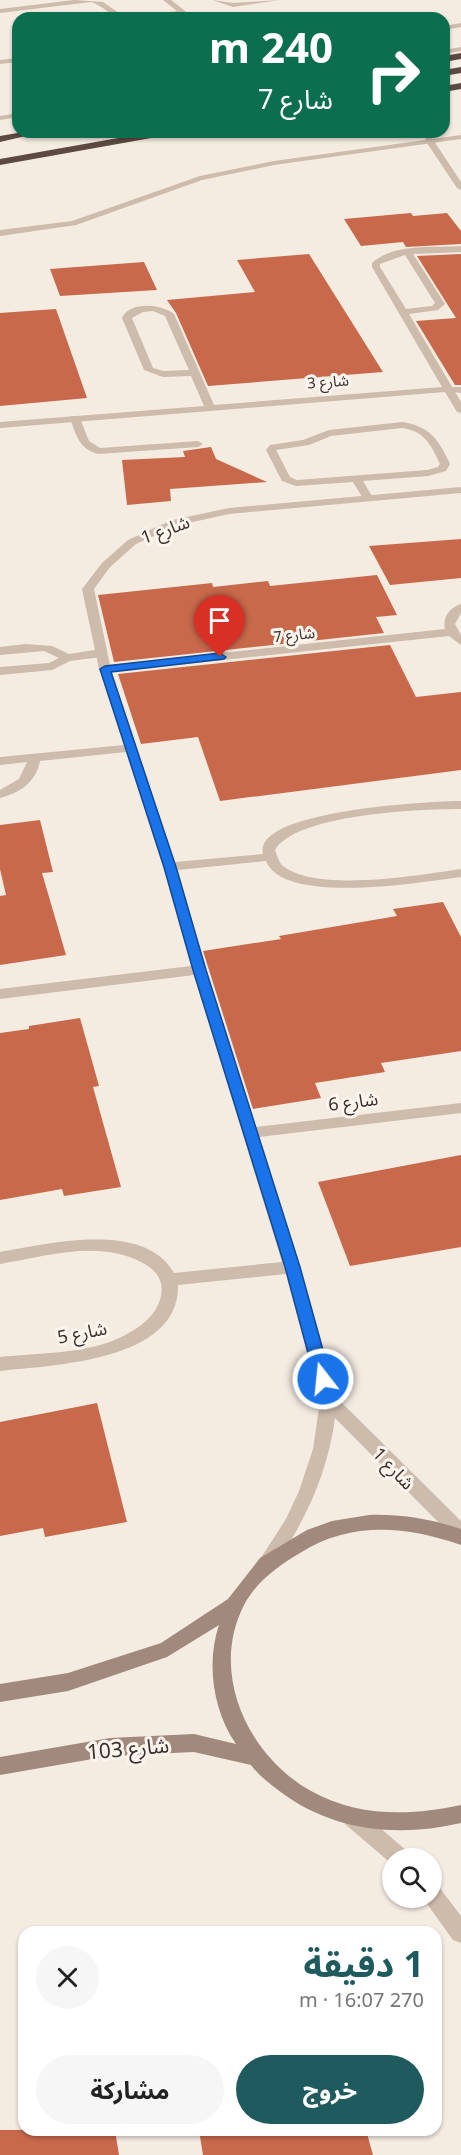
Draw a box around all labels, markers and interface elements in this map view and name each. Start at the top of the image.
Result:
text: 240 m [209,18,333,75]
icon: right [354,36,432,114]
text: شارع 7 [258,80,333,117]
street label: شارع 3 [306,370,350,395]
street label: شارع 1 [137,509,194,552]
pin [194,595,245,657]
icon: arrive [203,604,236,637]
street label: شارع 7 [272,622,316,649]
street label: شارع 6 [327,1086,380,1119]
street label: شارع 5 [55,1315,109,1352]
position arrow [291,1347,355,1411]
street label: شارع 1 [366,1442,420,1496]
street label: شارع 103 [86,1730,170,1768]
map controls [382,1848,442,1908]
button: search [382,1848,442,1908]
text: 1 دقيقة [303,1939,424,1988]
button: close [36,1946,99,2009]
text: 270 m · 16:07 [299,1986,424,2013]
button: مشاركة [36,2055,224,2124]
button: خروج [236,2055,424,2124]

